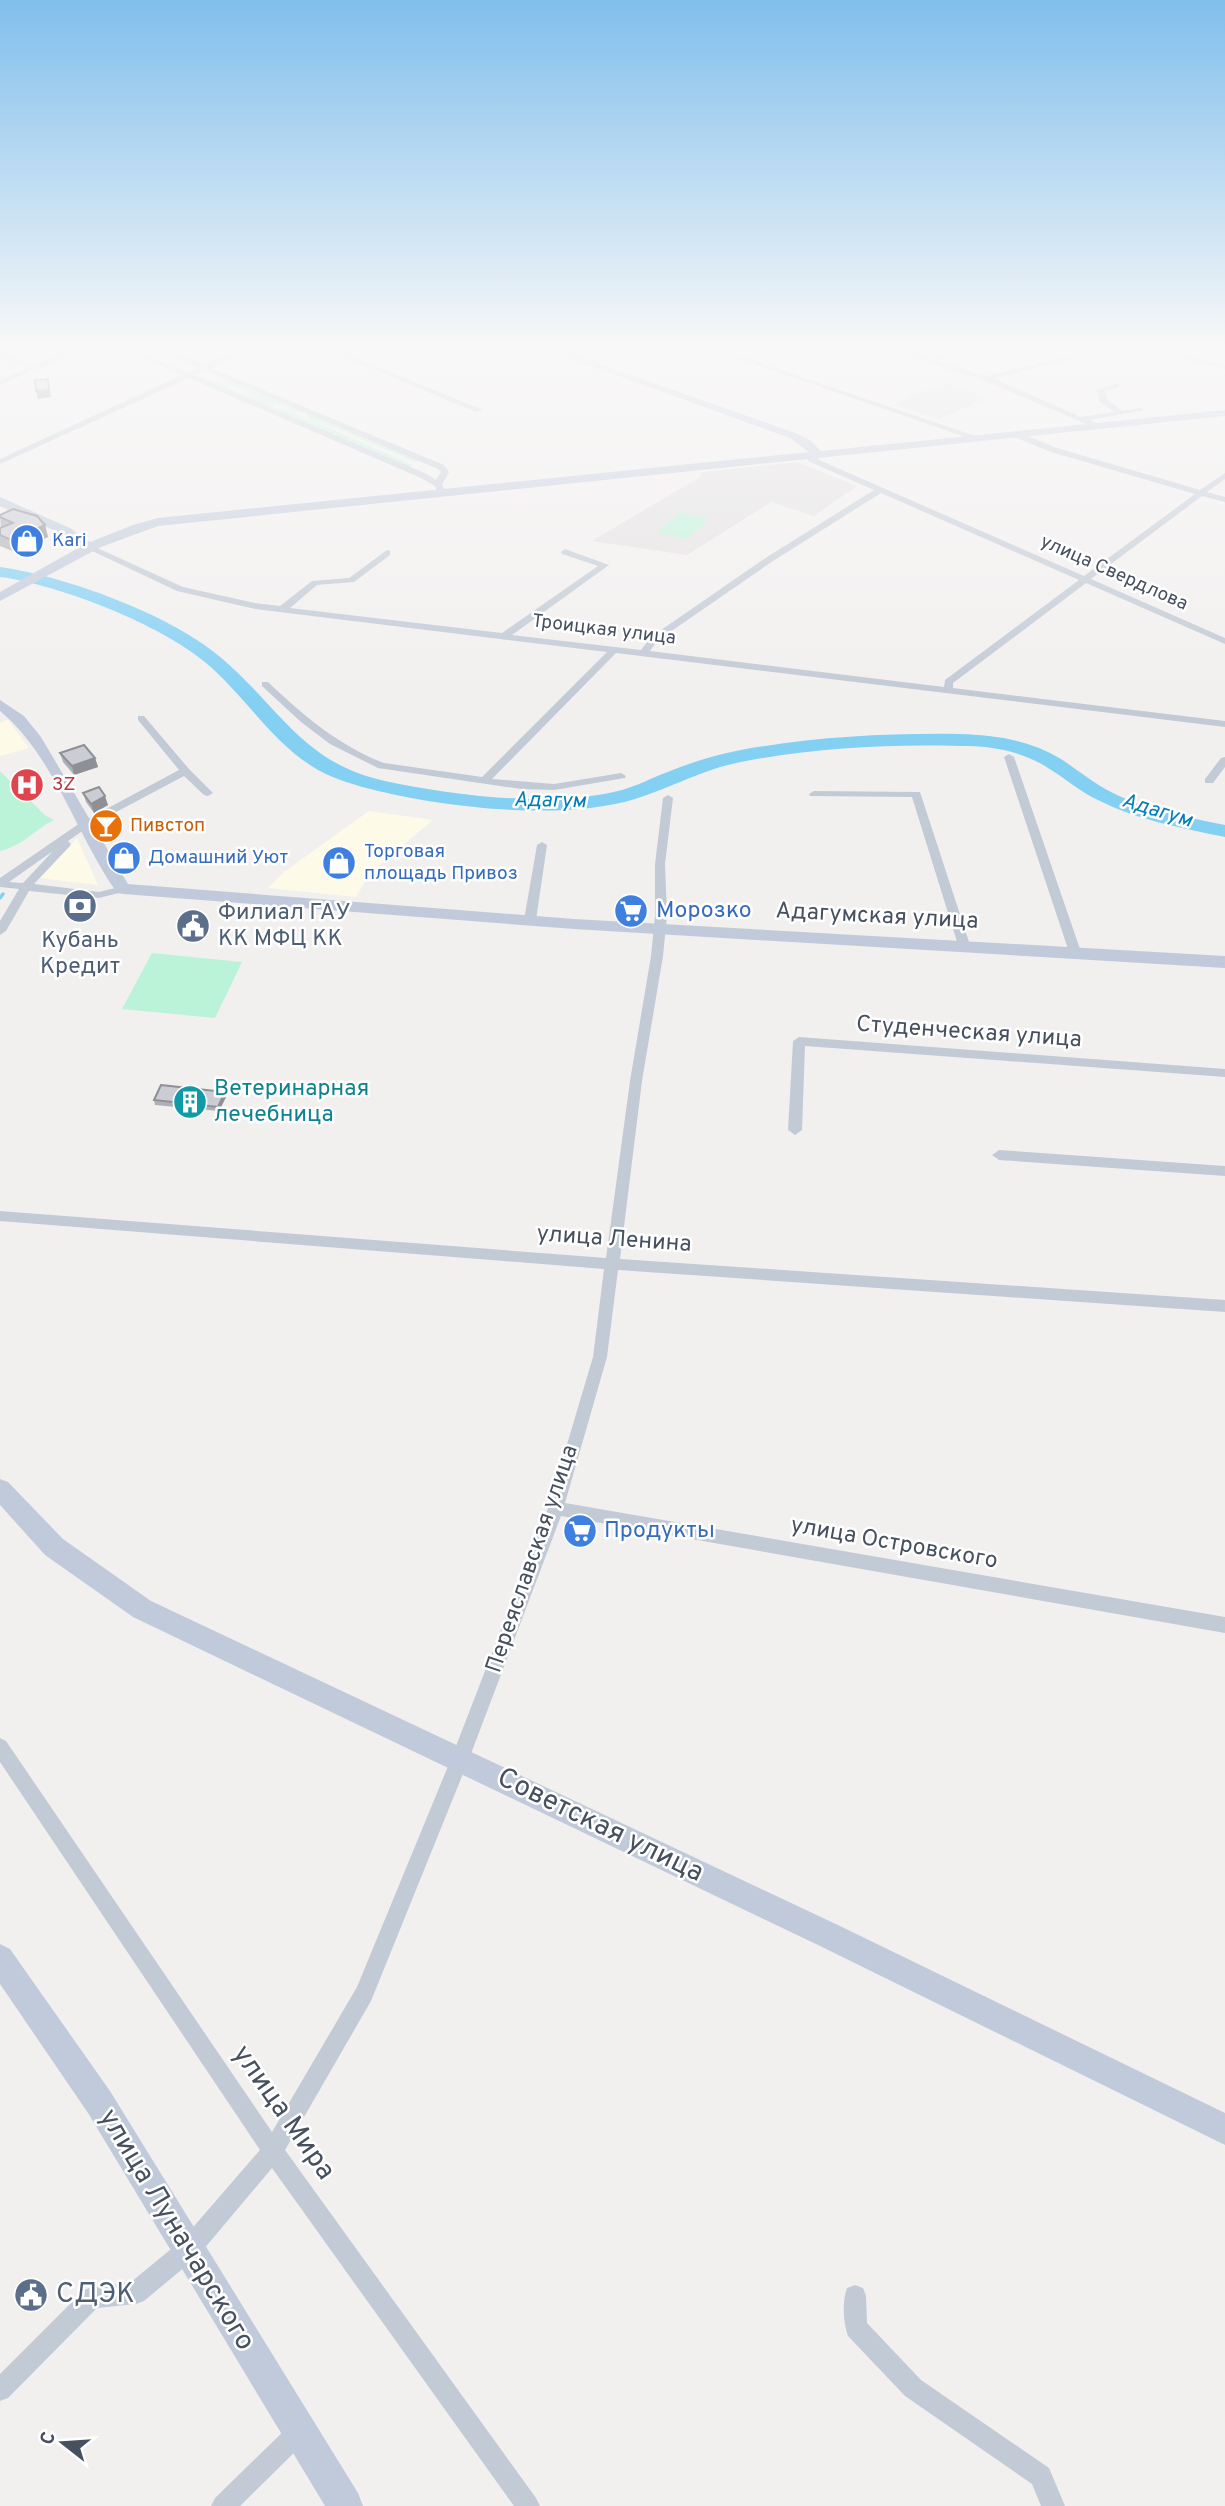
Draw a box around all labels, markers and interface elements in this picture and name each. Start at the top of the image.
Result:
shop icon: Kari [8,522,46,560]
place label: Kari [52,529,87,553]
street label: улица Свердлова [1036,530,1192,616]
street label: Троицкая улица [531,609,677,651]
hospital icon: 3Z [8,766,46,804]
place label: 3Z [52,773,76,797]
water label: Адагум [514,787,587,815]
water label: Адагум [1119,788,1196,835]
bar icon: Пивстоп [87,807,125,845]
place label: Пивстоп [130,814,205,838]
shop icon: Домашний Уют [105,839,143,877]
place label: Торговая площадь Привоз [364,840,518,886]
shop icon: Торговая площадь Привоз [320,844,358,882]
place label: Домашний Уют [148,846,288,870]
bank icon: Кубань Кредит [61,887,99,925]
supermarket icon: Морозко [612,892,650,930]
place label: Морозко [656,897,752,926]
street label: Адагумская улица [775,897,979,937]
place label: Филиал ГАУ КК МФЦ КК [218,899,351,954]
public building icon: Филиал ГАУ КК МФЦ КК [174,907,212,945]
place label: Кубань Кредит [40,927,120,982]
street label: Студенческая улица [855,1011,1083,1055]
place label: Ветеринарная лечебница [214,1075,369,1130]
building icon: Ветеринарная лечебница [171,1083,209,1121]
street label: улица Ленина [536,1220,692,1260]
street label: Переяславская улица [480,1441,586,1677]
supermarket icon: Продукты [561,1512,599,1550]
street label: улица Островского [788,1512,1000,1576]
place label: Продукты [604,1517,715,1546]
street label: Советская улица [491,1760,709,1892]
street label: улица Мира [223,2038,343,2188]
street label: улица Луначарского [90,2103,262,2357]
public building icon: СДЭК [12,2276,50,2314]
place label: СДЭК [56,2277,135,2313]
north arrow [28,2408,98,2478]
text: С [35,2429,62,2448]

